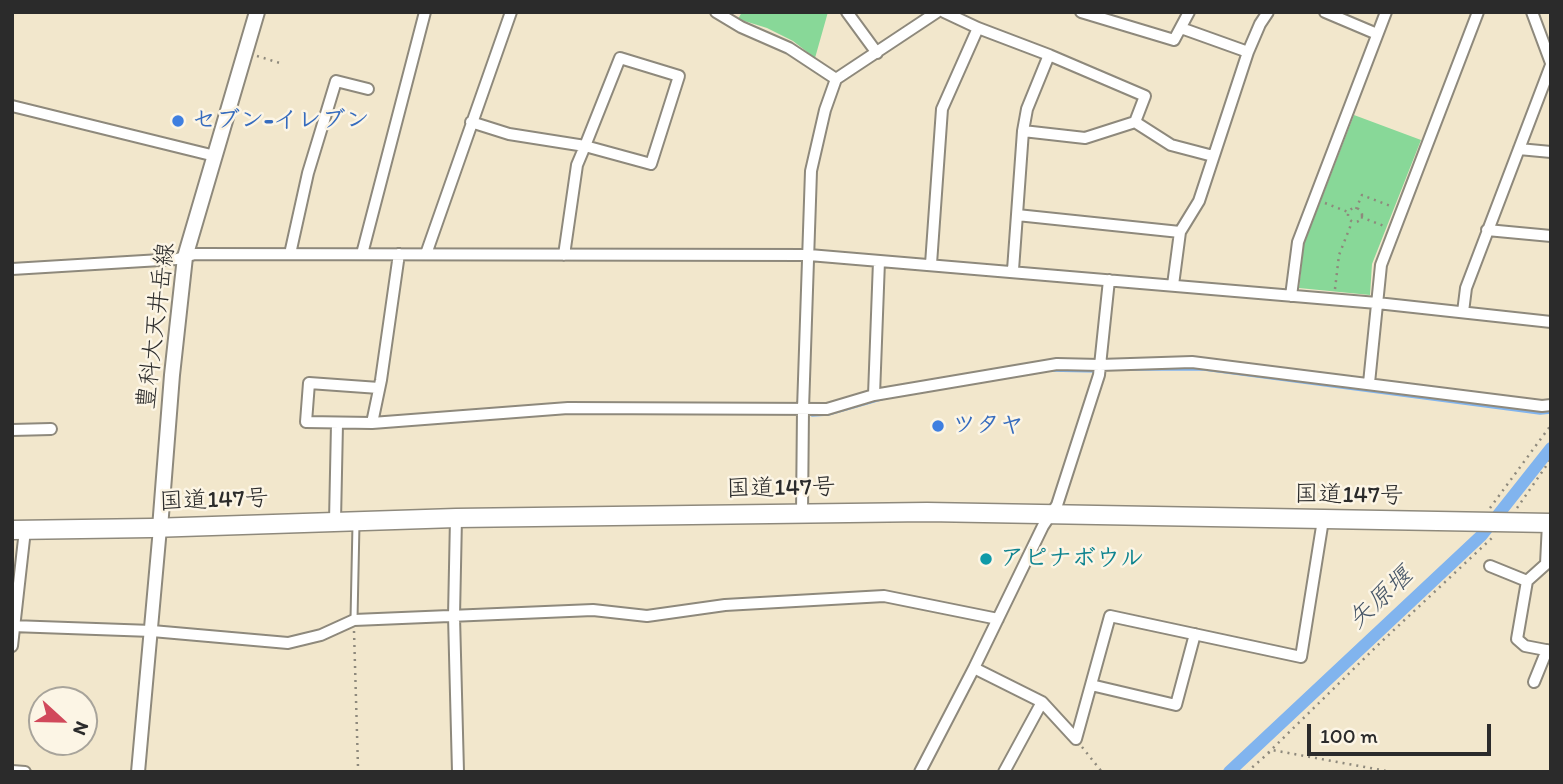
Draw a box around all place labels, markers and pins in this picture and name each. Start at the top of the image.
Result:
place label: セブン-イレブン [192,107,370,135]
marker: セブン-イレブン [170,113,186,129]
place label: ツタヤ [952,412,1024,440]
marker: ツタヤ [930,418,946,434]
place label: アピナボウル [1000,545,1144,573]
marker: アピナボウル [978,551,994,567]

